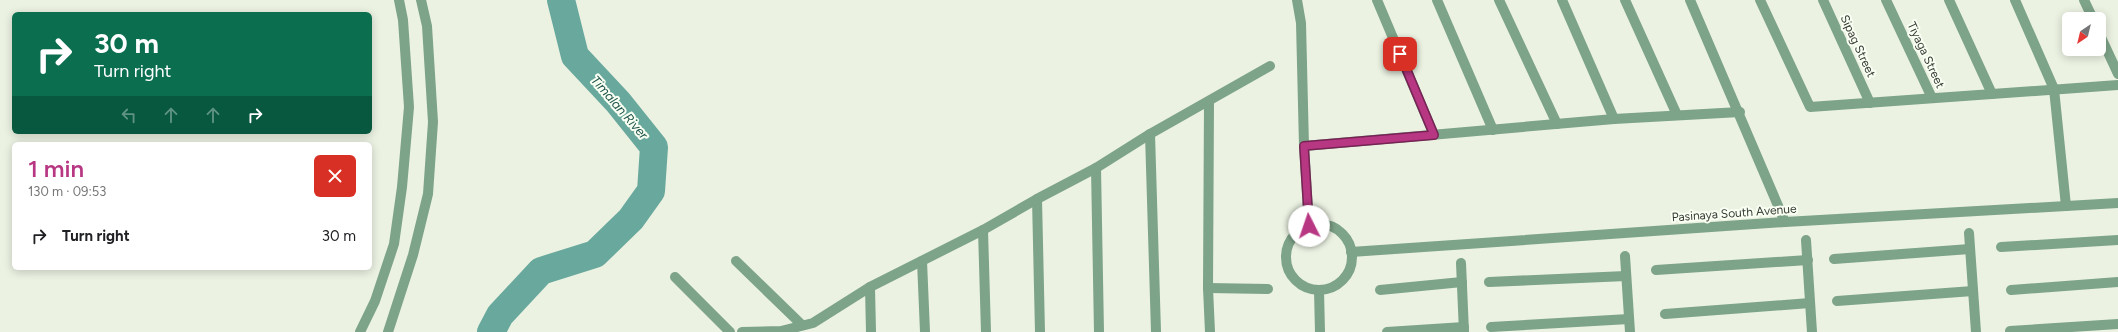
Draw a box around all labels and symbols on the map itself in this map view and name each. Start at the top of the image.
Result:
north arrow [2062,12,2106,56]
street label: Sipag Street [1838,13,1879,80]
street label: Tiyaga Street [1905,20,1948,91]
pin [1383,37,1417,71]
water label: Timalan River [588,73,652,143]
street label: Pasinaya South Avenue [1671,202,1797,224]
position arrow [1288,205,1330,247]

